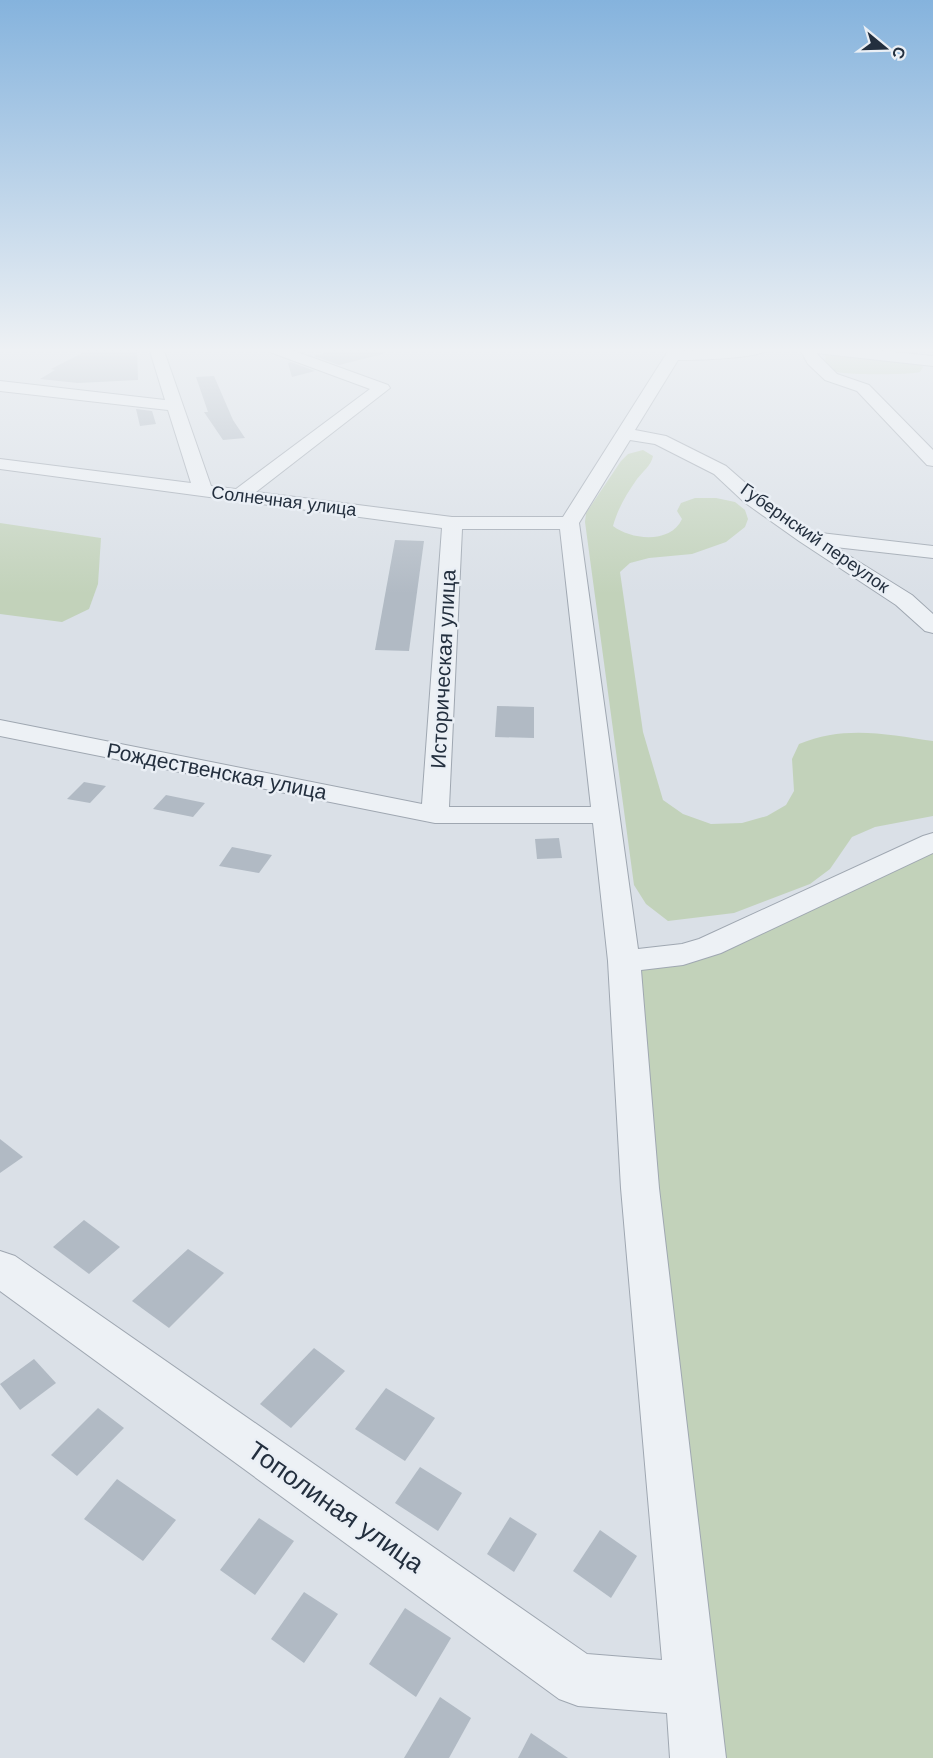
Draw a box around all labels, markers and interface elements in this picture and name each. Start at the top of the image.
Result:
north arrow [855,18,915,78]
text: С [889,44,909,61]
street label: Губернский переулок [737,479,893,597]
street label: Солнечная улица [210,482,359,520]
street label: Историческая улица [426,568,460,769]
street label: Рождественская улица [105,738,329,804]
street label: Тополиная улица [242,1435,430,1579]

